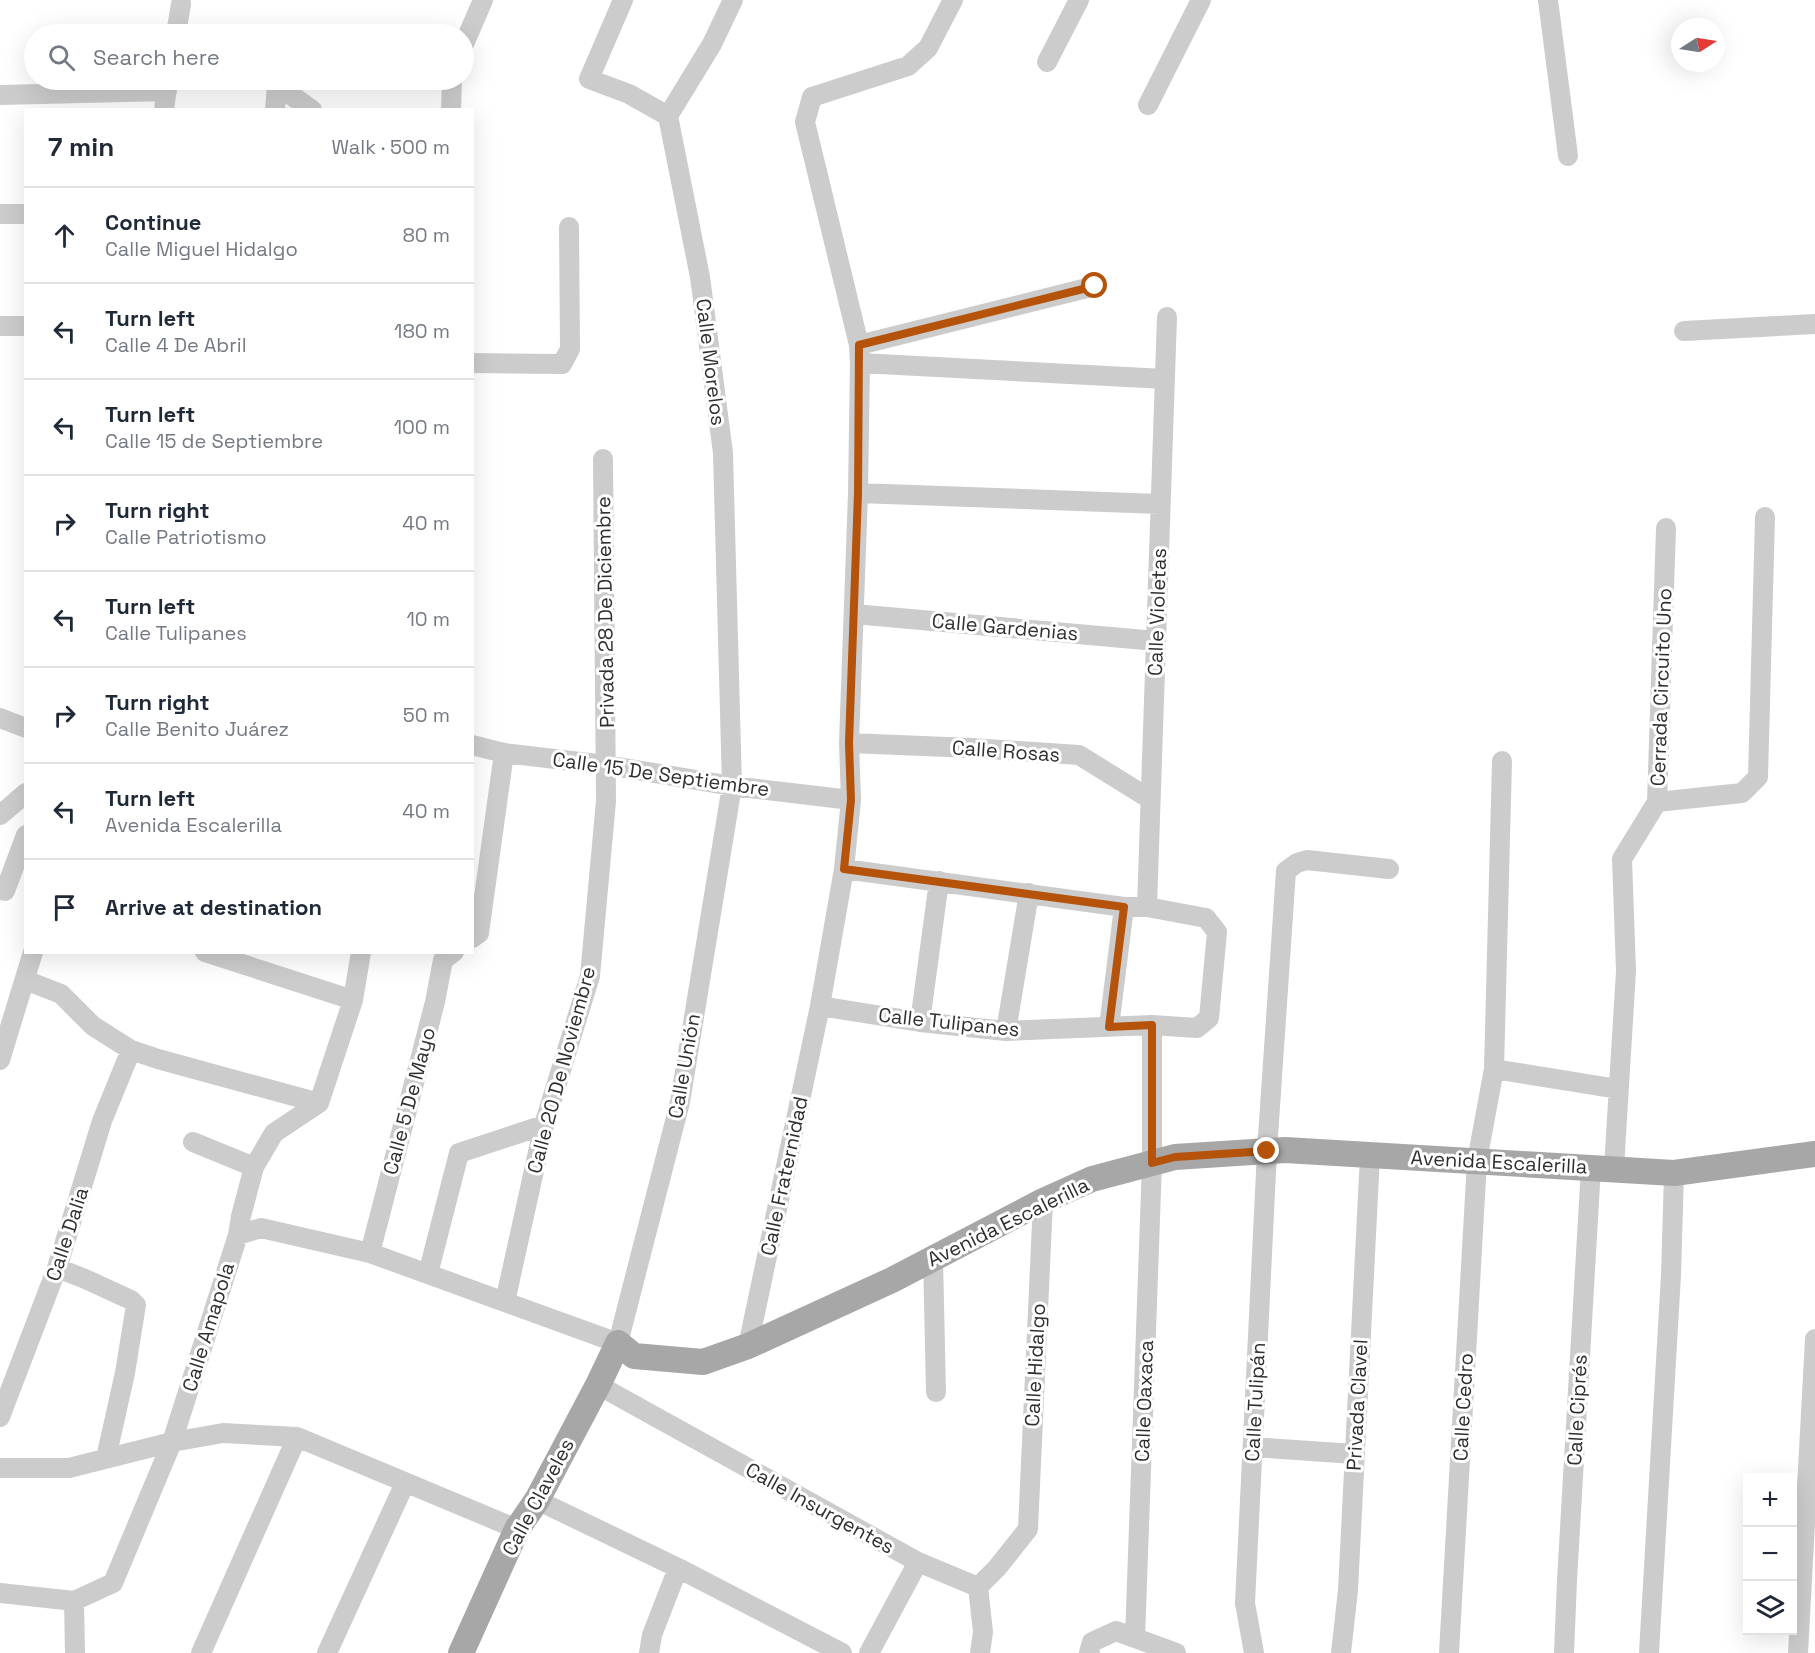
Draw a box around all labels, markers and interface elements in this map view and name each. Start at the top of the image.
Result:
north arrow [1671,18,1725,72]
search box [24,24,474,90]
icon: search [45,41,78,74]
text: Search here [93,43,220,71]
text: 7 min [48,130,114,164]
text: Walk · 500 m [332,134,450,160]
text: Continue [105,208,201,236]
icon: ahead [48,219,81,252]
text: 80 m [402,222,450,248]
text: Calle Miguel Hidalgo [105,236,298,262]
route start [1081,272,1107,298]
street label: Calle Morelos [690,297,732,427]
text: Turn left [105,304,195,332]
icon: left [48,315,81,348]
text: 180 m [394,318,450,344]
text: Calle 4 De Abril [105,332,247,358]
text: Turn left [105,400,195,428]
icon: left [48,411,81,444]
text: 100 m [394,414,450,440]
text: Calle 15 de Septiembre [105,428,323,454]
text: Turn right [105,496,210,524]
street label: Privada 28 De Diciembre [590,496,620,728]
icon: right [48,507,81,540]
text: 40 m [402,510,450,536]
text: Calle Patriotismo [105,524,267,550]
street label: Calle Violetas [1142,548,1172,676]
street label: Cerrada Circuito Uno [1645,587,1677,787]
text: Turn left [105,592,195,620]
icon: left [48,603,81,636]
text: 10 m [406,606,450,632]
street label: Calle Gardenias [931,608,1079,646]
text: Calle Tulipanes [105,620,247,646]
text: Turn right [105,688,210,716]
icon: right [48,699,81,732]
text: 50 m [403,702,450,728]
text: Calle Benito Juárez [105,716,289,742]
street label: Calle Rosas [951,734,1061,768]
street label: Calle 15 De Septiembre [551,746,771,802]
text: Turn left [105,784,195,812]
icon: left [48,795,81,828]
text: 40 m [402,798,450,824]
text: Avenida Escalerilla [105,812,282,838]
icon: arrive [48,891,81,924]
text: Arrive at destination [105,893,322,921]
street label: Calle 20 De Noviembre [521,964,601,1176]
street label: Calle Tulipanes [877,1002,1021,1042]
street label: Calle Unión [662,1011,706,1121]
street label: Calle 5 De Mayo [377,1024,441,1178]
street label: Calle Fraternidad [754,1094,814,1258]
route end [1253,1137,1279,1163]
street label: Avenida Escalerilla [1410,1144,1588,1180]
street label: Avenida Escalerilla [923,1172,1093,1272]
street label: Calle Dalia [40,1184,94,1284]
street label: Calle Amapola [176,1259,240,1395]
street label: Calle Hidalgo [1019,1303,1051,1427]
street label: Calle Oaxaca [1129,1339,1159,1463]
street label: Privada Clavel [1341,1339,1373,1471]
street label: Calle Tulipán [1239,1342,1271,1462]
street label: Calle Cedro [1447,1352,1479,1462]
street label: Calle Ciprés [1561,1354,1593,1466]
street label: Calle Claveles [496,1434,580,1560]
street label: Calle Insurgentes [741,1456,899,1560]
map controls [1743,1473,1797,1635]
button: + [1743,1473,1797,1527]
button: − [1743,1527,1797,1581]
button: layers [1743,1581,1797,1635]

